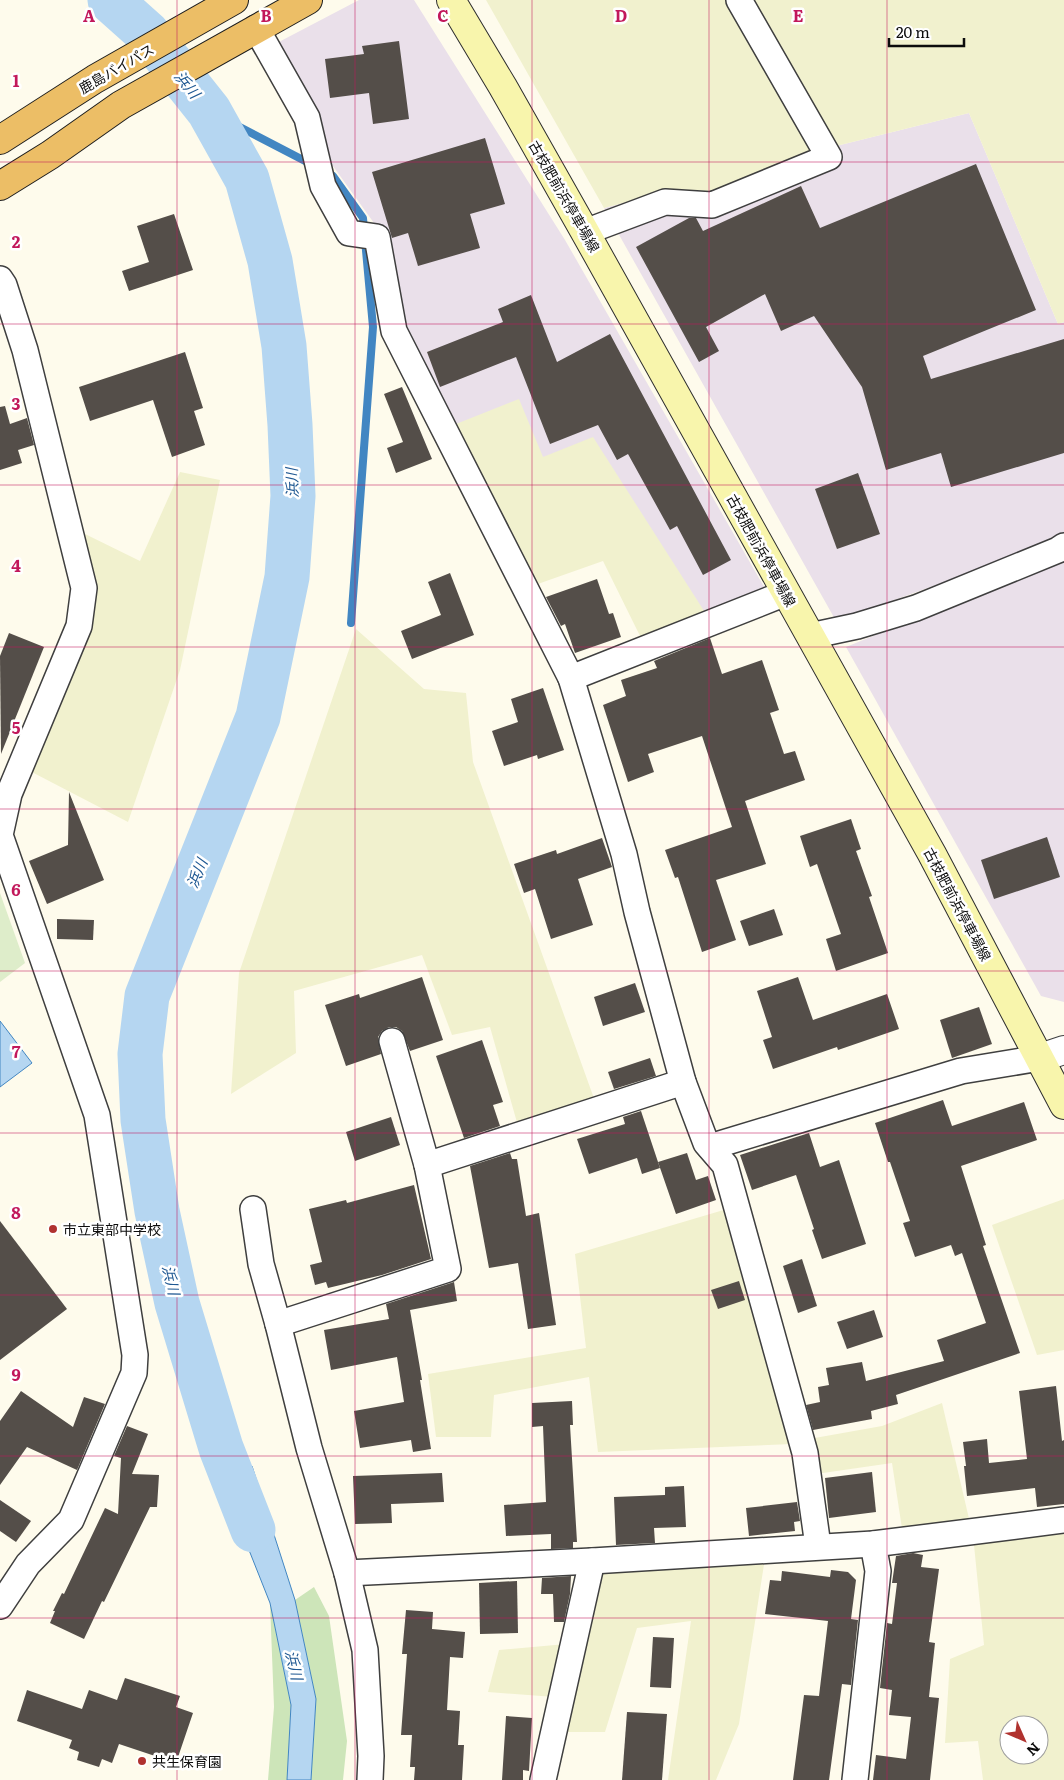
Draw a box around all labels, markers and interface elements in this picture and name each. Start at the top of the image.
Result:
text: A [83,3,95,27]
text: B [260,3,272,27]
text: C [437,3,449,27]
text: D [615,3,627,27]
text: E [793,3,804,27]
scale bar [889,15,964,47]
text: 20 m [896,20,930,43]
street label: 鹿島バイパス [75,38,157,98]
water label: 浜川 [170,65,208,104]
text: 1 [13,68,20,92]
street label: 古枝肥前浜停車場線 [525,136,605,256]
text: 2 [12,229,21,253]
text: 3 [12,391,21,415]
water label: 浜川 [279,466,303,498]
street label: 古枝肥前浜停車場線 [723,490,801,610]
text: 4 [11,553,21,577]
text: 5 [12,715,21,739]
street label: 古枝肥前浜停車場線 [920,844,996,964]
water label: 浜川 [180,853,213,891]
text: 6 [11,877,21,901]
text: 7 [12,1039,21,1063]
text: 8 [11,1200,21,1224]
place label: 市立東部中学校 [63,1219,161,1239]
marker: 市立東部中学校 [47,1223,59,1235]
water label: 浜川 [157,1263,187,1299]
text: 9 [11,1362,21,1386]
water label: 浜川 [280,1648,310,1684]
north arrow [999,1715,1049,1765]
text: N [1022,1739,1045,1761]
place label: 共生保育園 [152,1751,222,1771]
marker: 共生保育園 [136,1755,148,1767]

